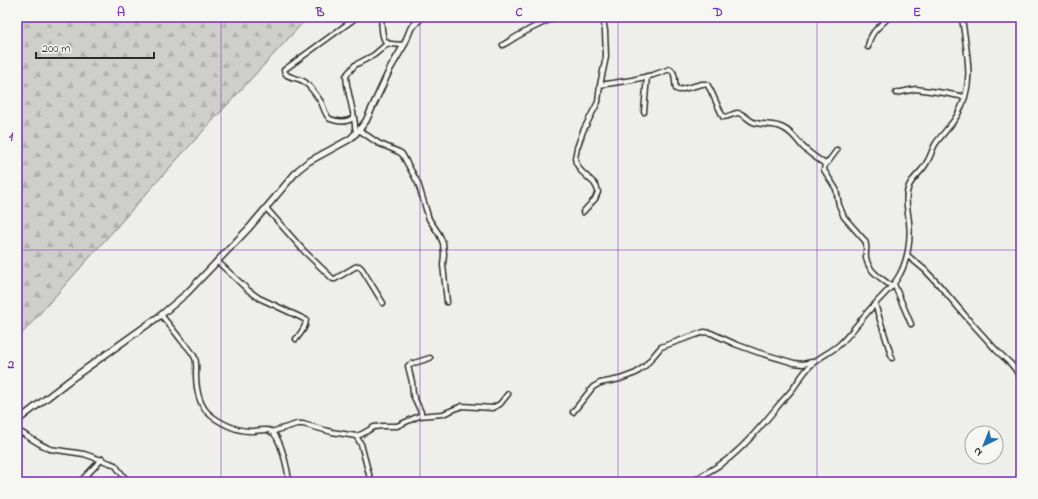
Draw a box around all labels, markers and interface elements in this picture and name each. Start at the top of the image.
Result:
text: A [117,3,125,22]
text: B [315,3,325,22]
text: C [515,3,523,22]
text: D [712,3,723,22]
text: E [913,3,921,22]
scale bar [36,34,154,60]
text: 200 m [42,40,71,58]
text: 1 [9,127,14,146]
text: 2 [7,355,15,374]
north arrow [964,425,1004,465]
text: N [970,443,986,460]

